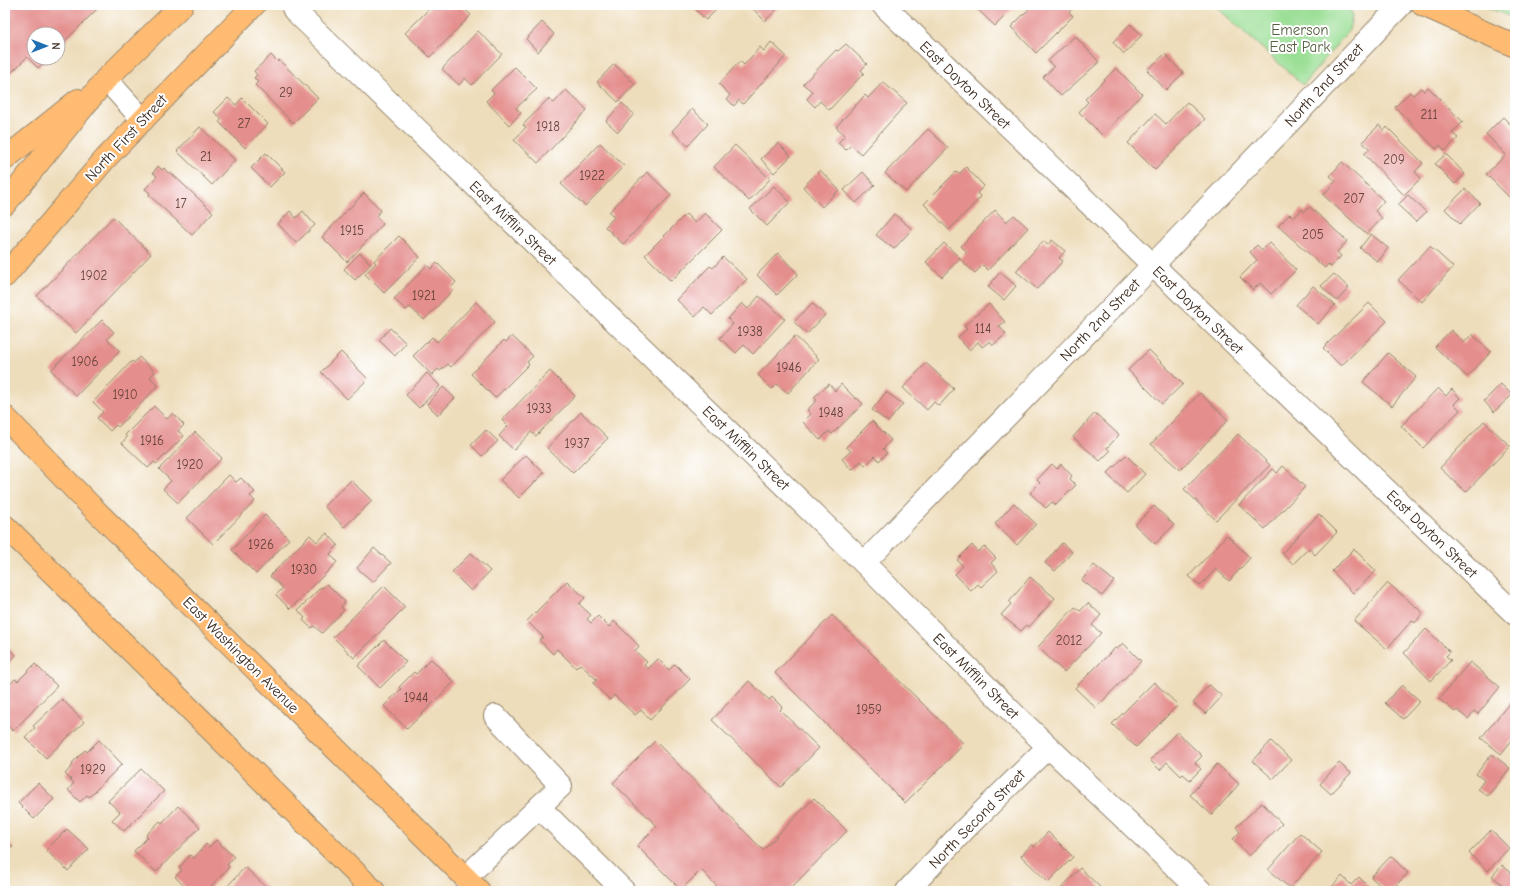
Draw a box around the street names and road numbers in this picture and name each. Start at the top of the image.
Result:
street label: East Dayton Street [916,37,1015,133]
street label: North 2nd Street [1281,39,1368,131]
street label: North First Street [81,90,171,185]
street label: East Mifflin Street [466,177,561,270]
street label: East Dayton Street [1149,262,1248,358]
street label: North 2nd Street [1056,274,1144,365]
street label: East Mifflin Street [699,402,794,495]
street label: East Dayton Street [1383,486,1482,582]
street label: East Washington Avenue [179,593,303,717]
street label: East Mifflin Street [929,629,1023,723]
street label: North Second Street [925,765,1029,872]

